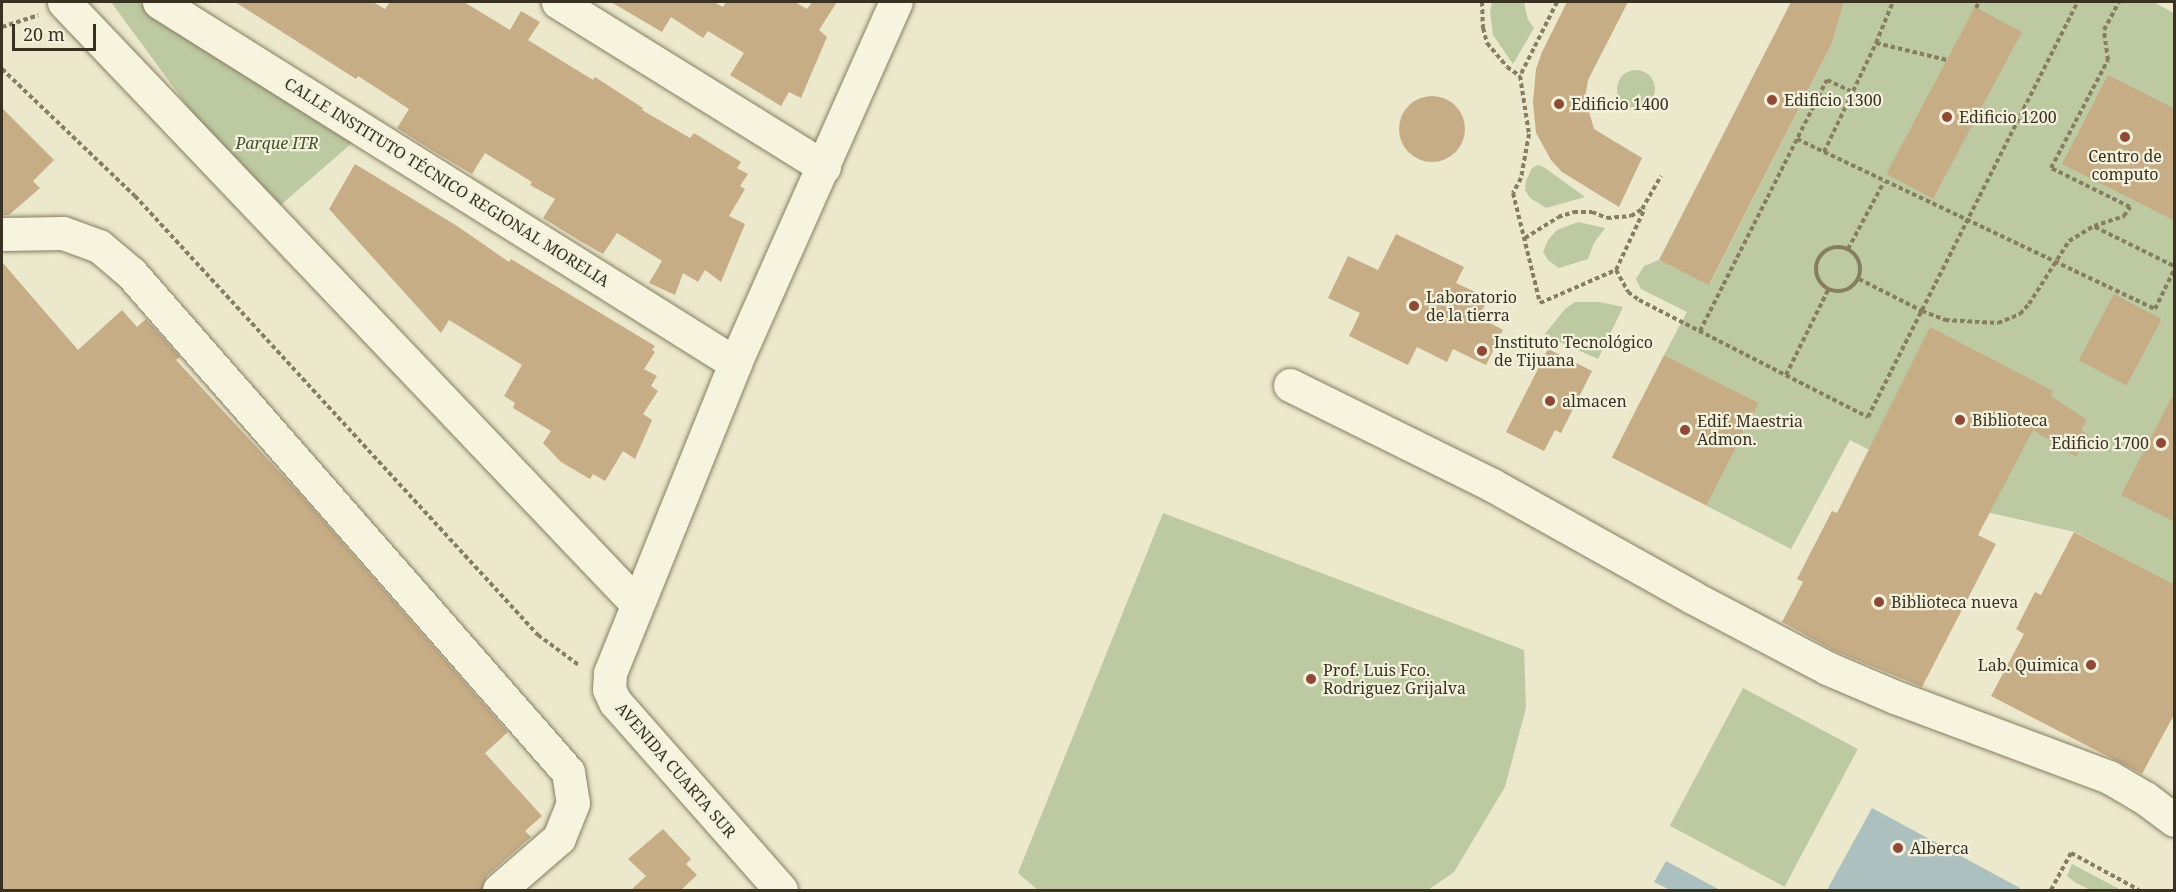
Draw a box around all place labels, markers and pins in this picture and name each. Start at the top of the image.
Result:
place label: Edificio 1300 [1784,90,1882,110]
marker: Edificio 1300 [1765,93,1779,107]
place label: Edificio 1400 [1571,94,1669,114]
marker: Edificio 1400 [1552,97,1566,111]
place label: Edificio 1200 [1959,107,2057,127]
marker: Edificio 1200 [1940,110,1954,124]
marker: Centro de computo [2118,130,2132,144]
place label: Centro de computo [2088,146,2162,184]
place label: Laboratorio de la tierra [1426,287,1517,325]
marker: Laboratorio de la tierra [1407,299,1421,313]
place label: Instituto Tecnológico de Tijuana [1494,332,1653,370]
marker: Instituto Tecnológico de Tijuana [1475,344,1489,358]
place label: almacen [1562,391,1627,411]
marker: almacen [1543,394,1557,408]
place label: Biblioteca [1972,410,2048,430]
place label: Edif. Maestria Admon. [1697,411,1803,449]
marker: Biblioteca [1953,413,1967,427]
marker: Edif. Maestria Admon. [1678,423,1692,437]
place label: Edificio 1700 [2051,433,2149,453]
marker: Edificio 1700 [2154,436,2168,450]
place label: Biblioteca nueva [1891,592,2018,612]
marker: Biblioteca nueva [1872,595,1886,609]
place label: Lab. Quimica [1978,655,2079,675]
marker: Lab. Quimica [2084,658,2098,672]
place label: Prof. Luis Fco. Rodriguez Grijalva [1323,660,1466,698]
marker: Prof. Luis Fco. Rodriguez Grijalva [1304,672,1318,686]
place label: Alberca [1910,838,1969,858]
marker: Alberca [1891,841,1905,855]

